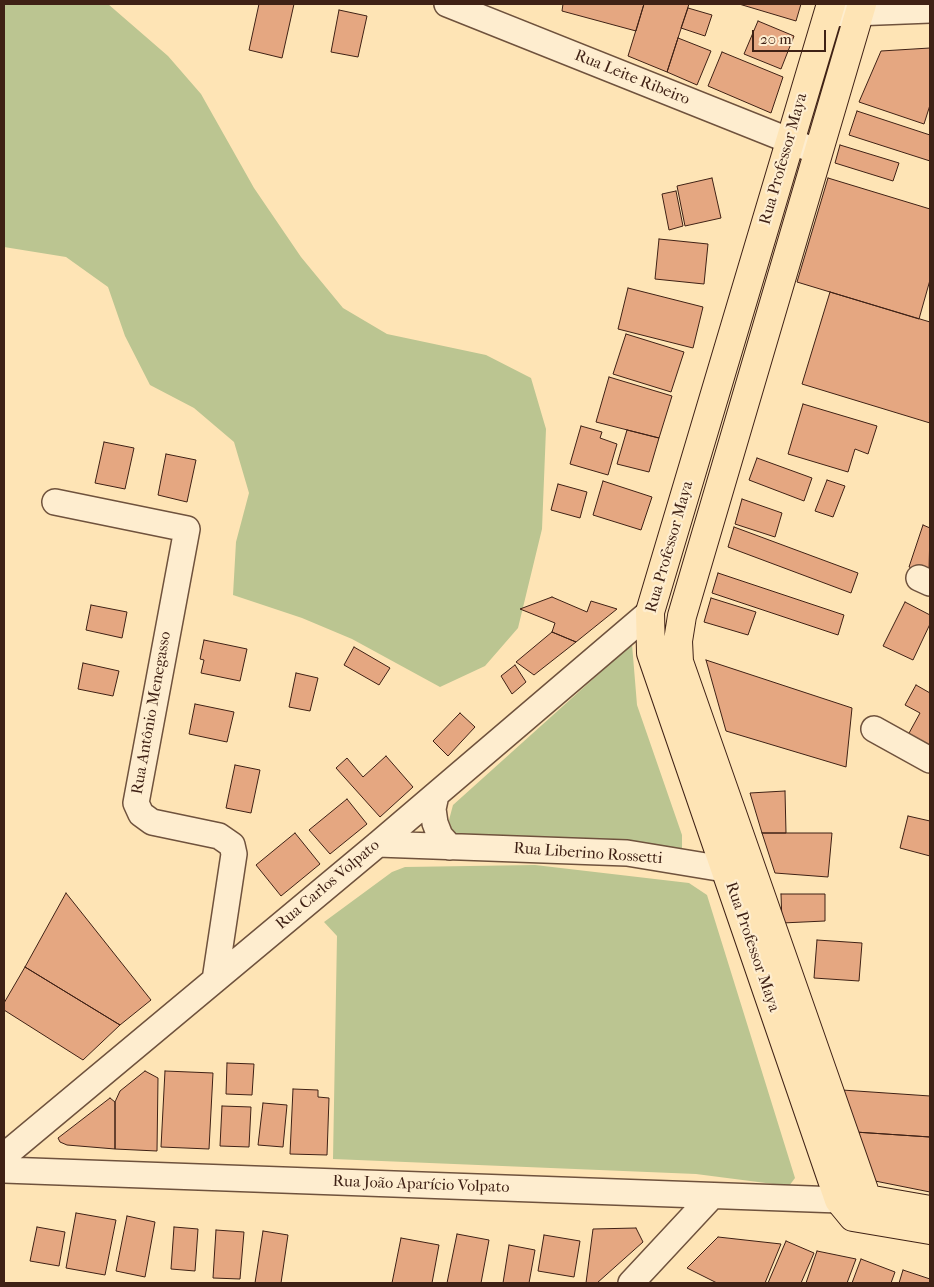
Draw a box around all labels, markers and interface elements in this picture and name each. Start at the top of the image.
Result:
scale bar [754,20,828,52]
text: 20 m [760,30,792,48]
street label: Rua Leite Ribeiro [572,46,692,110]
street label: Rua Professor Maya [756,91,812,227]
street label: Rua Professor Maya [642,479,698,615]
street label: Rua Antônio Menegasso [128,630,176,796]
street label: Rua Carlos Volpato [272,836,384,934]
street label: Rua Liberino Rossetti [513,839,663,869]
street label: Rua Professor Maya [721,880,783,1014]
street label: Rua João Aparício Volpato [332,1172,510,1198]

